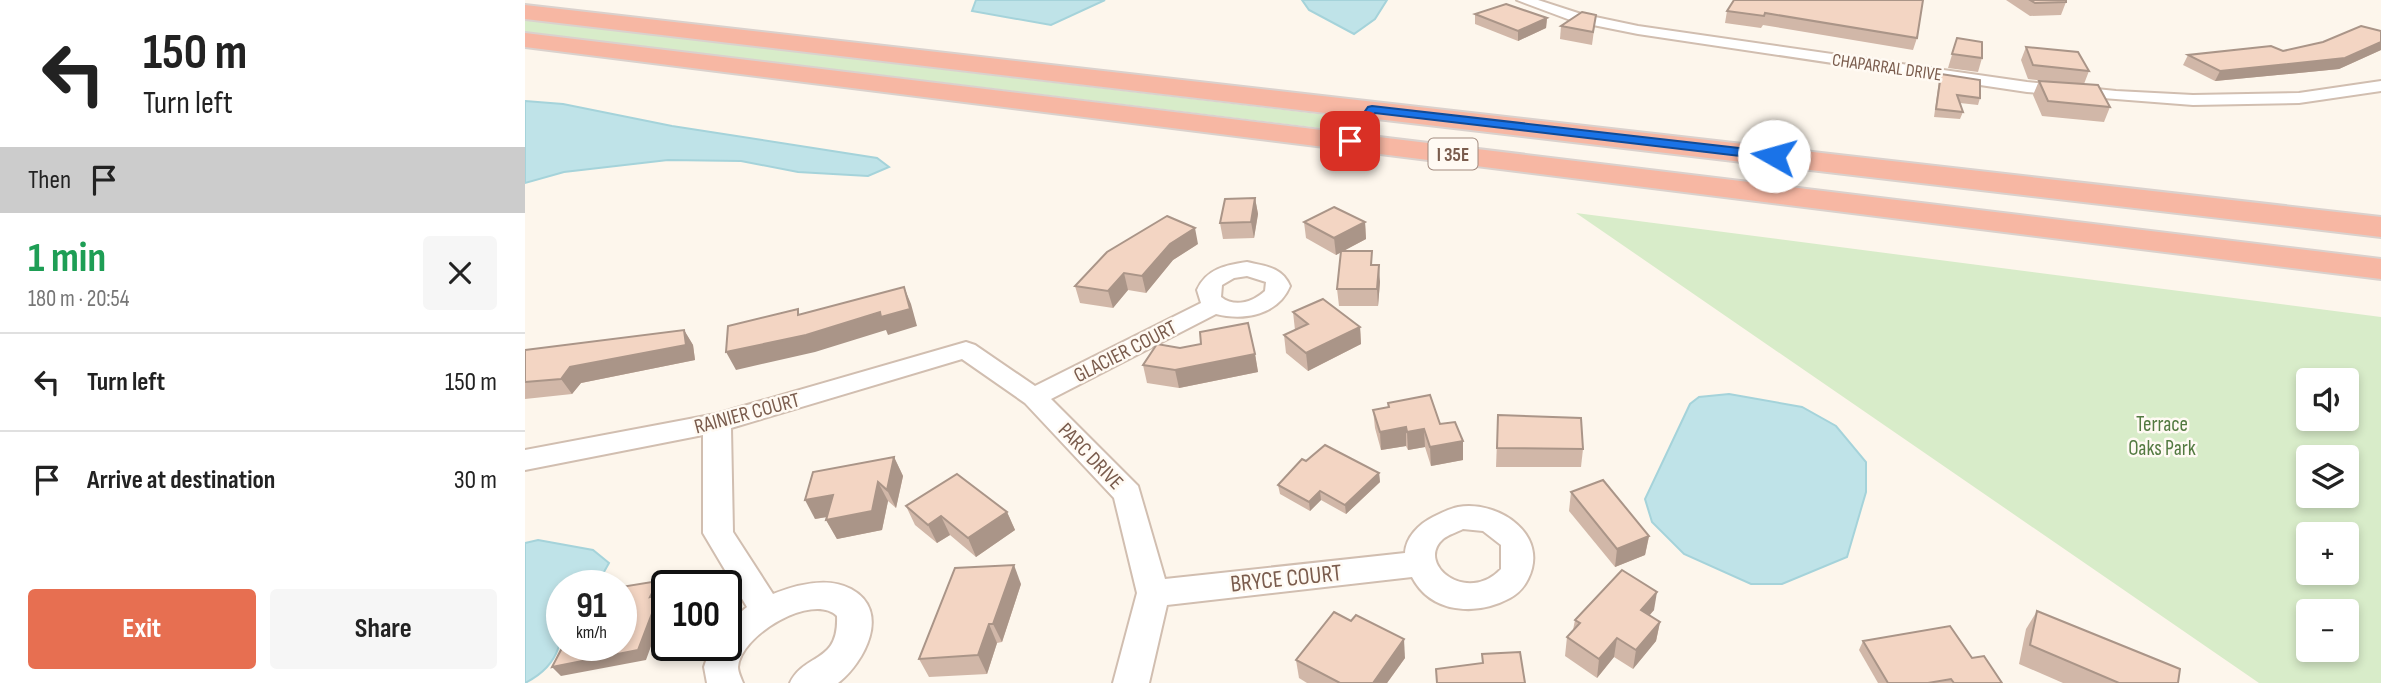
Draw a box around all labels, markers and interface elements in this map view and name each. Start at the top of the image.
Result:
text: 150 m [143,24,247,83]
icon: left [28,28,119,119]
street label: CHAPARRAL DRIVE [1831,49,1943,86]
text: Turn left [143,84,233,123]
pin [1320,111,1380,171]
position arrow [1737,119,1811,193]
icon: arrive [1331,122,1369,160]
road number: I 35E [1429,138,1478,170]
icon: arrive [85,161,123,199]
text: Then [28,165,71,196]
text: 1 min [28,233,106,284]
button: close [423,236,497,310]
text: 180 m · 20:54 [28,285,129,313]
street label: GLACIER COURT [1070,315,1181,388]
icon: left [28,363,66,401]
text: Turn left [87,367,165,398]
text: 150 m [445,367,497,398]
map controls [2296,368,2359,662]
button: sound [2296,368,2359,431]
street label: RAINIER COURT [692,387,803,440]
park label: Terrace Oaks Park [2128,412,2196,461]
street label: PARC DRIVE [1053,418,1128,495]
button: layers [2296,445,2359,508]
icon: arrive [28,461,66,499]
text: Arrive at destination [87,465,275,496]
text: 30 m [454,465,497,496]
button: + [2296,522,2359,585]
street label: BRYCE COURT [1229,558,1344,599]
speed limit sign: 100 [651,570,742,661]
text: 91 [576,585,607,628]
button: Exit [28,589,256,669]
button: Share [270,589,497,669]
button: − [2296,599,2359,662]
text: km/h [576,622,607,643]

